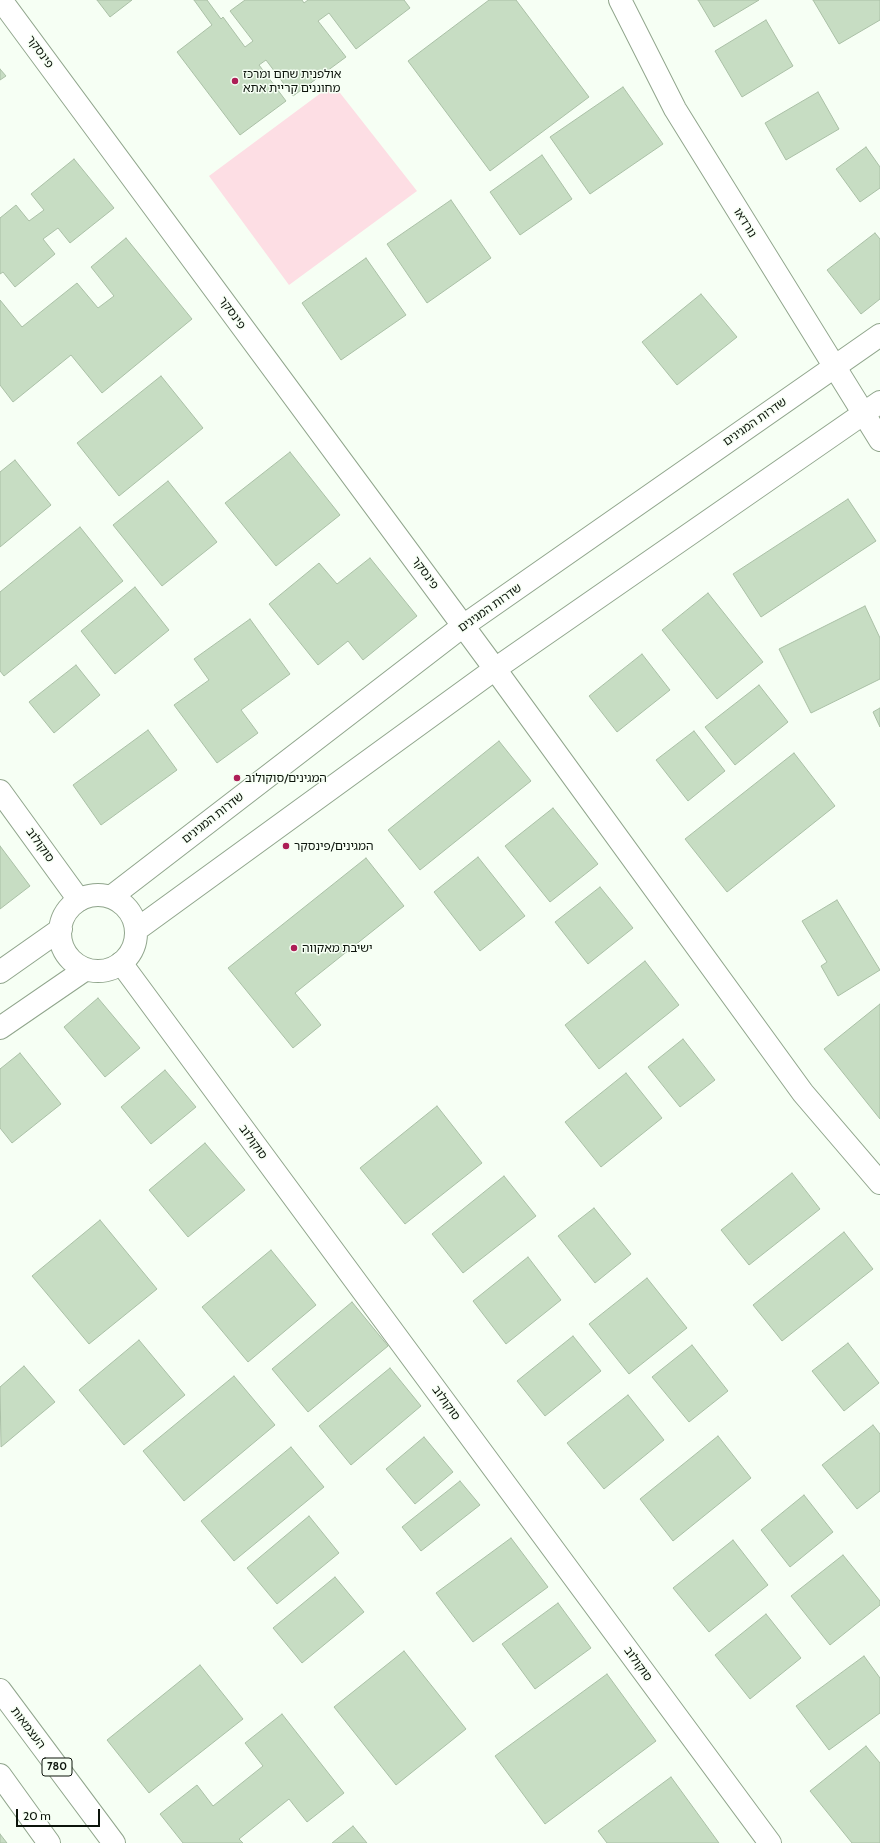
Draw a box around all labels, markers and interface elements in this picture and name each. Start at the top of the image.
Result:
street label: פינסקר [23,33,57,71]
place label: אולפנית שחם ומרכז מחוננים קריית אתא [243,67,341,95]
marker: אולפנית שחם ומרכז מחוננים קריית אתא [230,76,240,86]
street label: נורדאו [730,206,760,240]
street label: פינסקר [215,294,249,332]
street label: שדרות המגינים [720,395,790,449]
street label: פינסקר [408,554,442,592]
street label: שדרות המגינים [455,581,525,635]
place label: המגינים/סוקולוב [245,771,327,785]
marker: המגינים/סוקולוב [232,773,242,783]
street label: שדרות המגינים [179,789,247,847]
street label: סוקולוב [23,825,57,865]
place label: המגינים/פינסקר [294,839,374,853]
marker: המגינים/פינסקר [281,841,291,851]
place label: ישיבת מאקווה [302,941,373,955]
marker: ישיבת מאקווה [289,943,299,953]
street label: סוקולוב [236,1122,270,1162]
street label: סוקולוב [429,1383,463,1423]
street label: סוקולוב [621,1644,655,1684]
street label: העצמאות [8,1704,48,1752]
road number: 780 [42,1758,72,1776]
scale bar [18,1801,102,1827]
text: 20 m [23,1808,51,1823]

